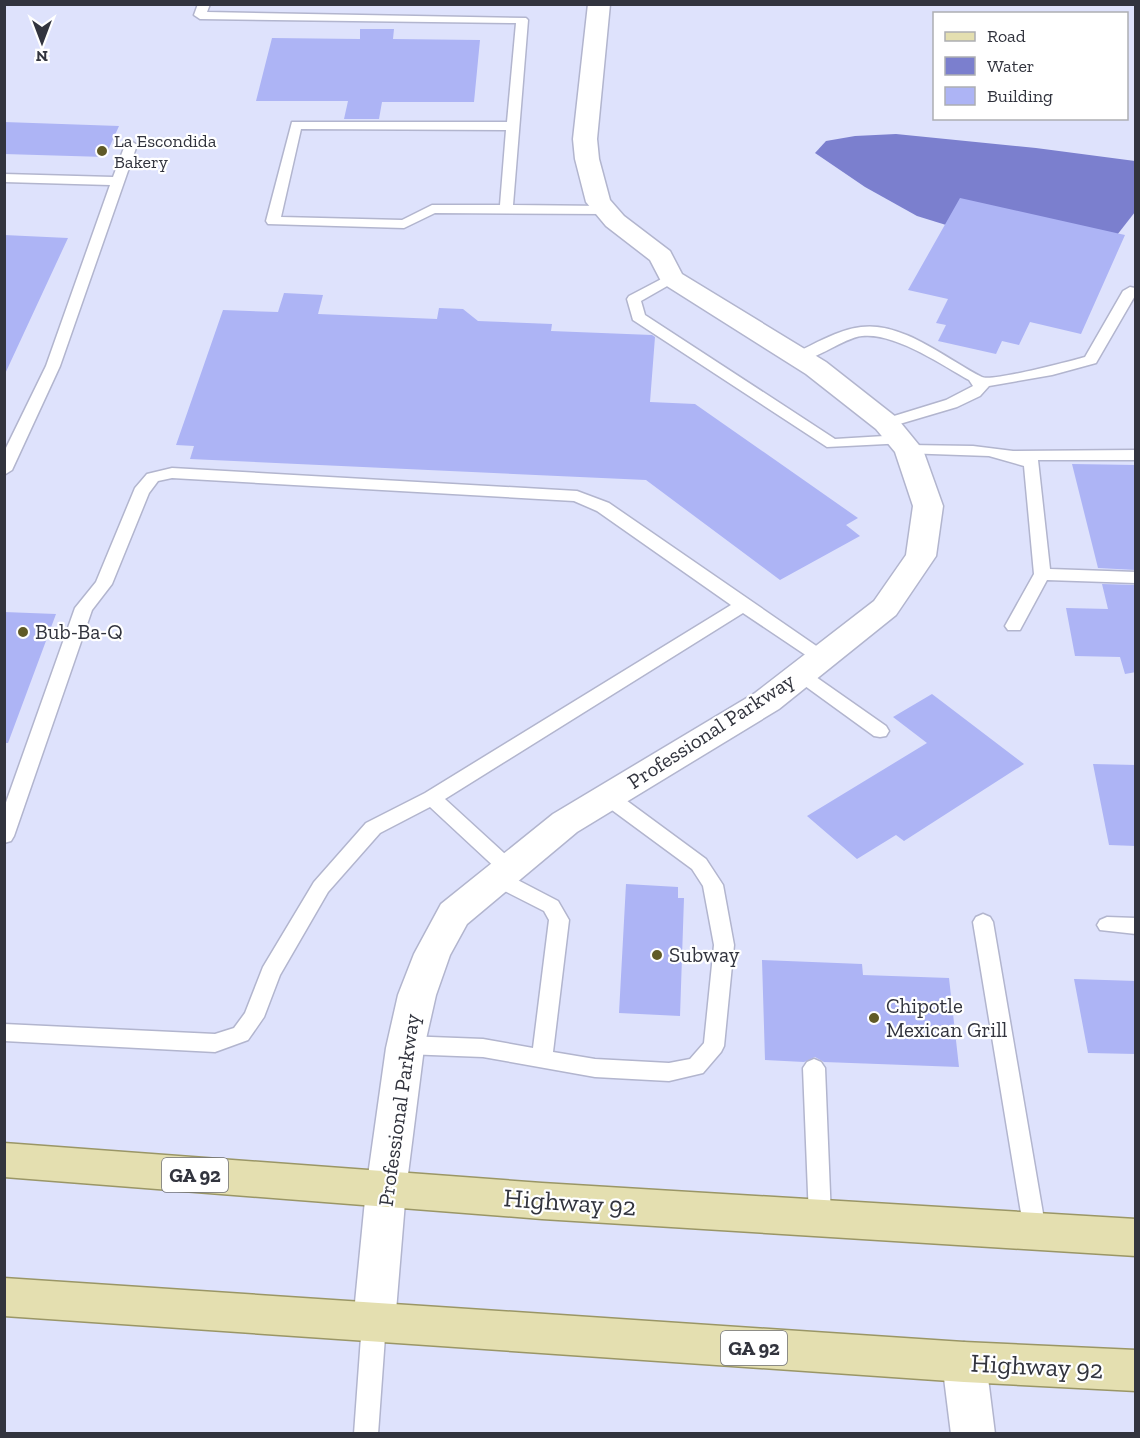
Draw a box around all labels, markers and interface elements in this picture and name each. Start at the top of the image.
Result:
north arrow [12,12,72,72]
legend [933,12,1128,120]
text: Road [987,25,1026,47]
text: N [36,47,48,66]
text: Water [987,55,1034,77]
text: Building [987,85,1053,107]
place label: La Escondida Bakery [114,130,217,173]
marker: La Escondida Bakery [95,144,109,158]
place label: Bub-Ba-Q [35,619,123,644]
marker: Bub-Ba-Q [16,625,30,639]
street label: Professional Parkway [623,667,799,794]
place label: Subway [669,942,740,967]
marker: Subway [650,948,664,962]
place label: Chipotle Mexican Grill [886,993,1008,1042]
marker: Chipotle Mexican Grill [867,1011,881,1025]
street label: Professional Parkway [373,1012,424,1208]
road number: GA 92 [162,1158,228,1192]
street label: Highway 92 [503,1181,637,1223]
road number: GA 92 [721,1331,787,1365]
street label: Highway 92 [970,1347,1104,1385]

